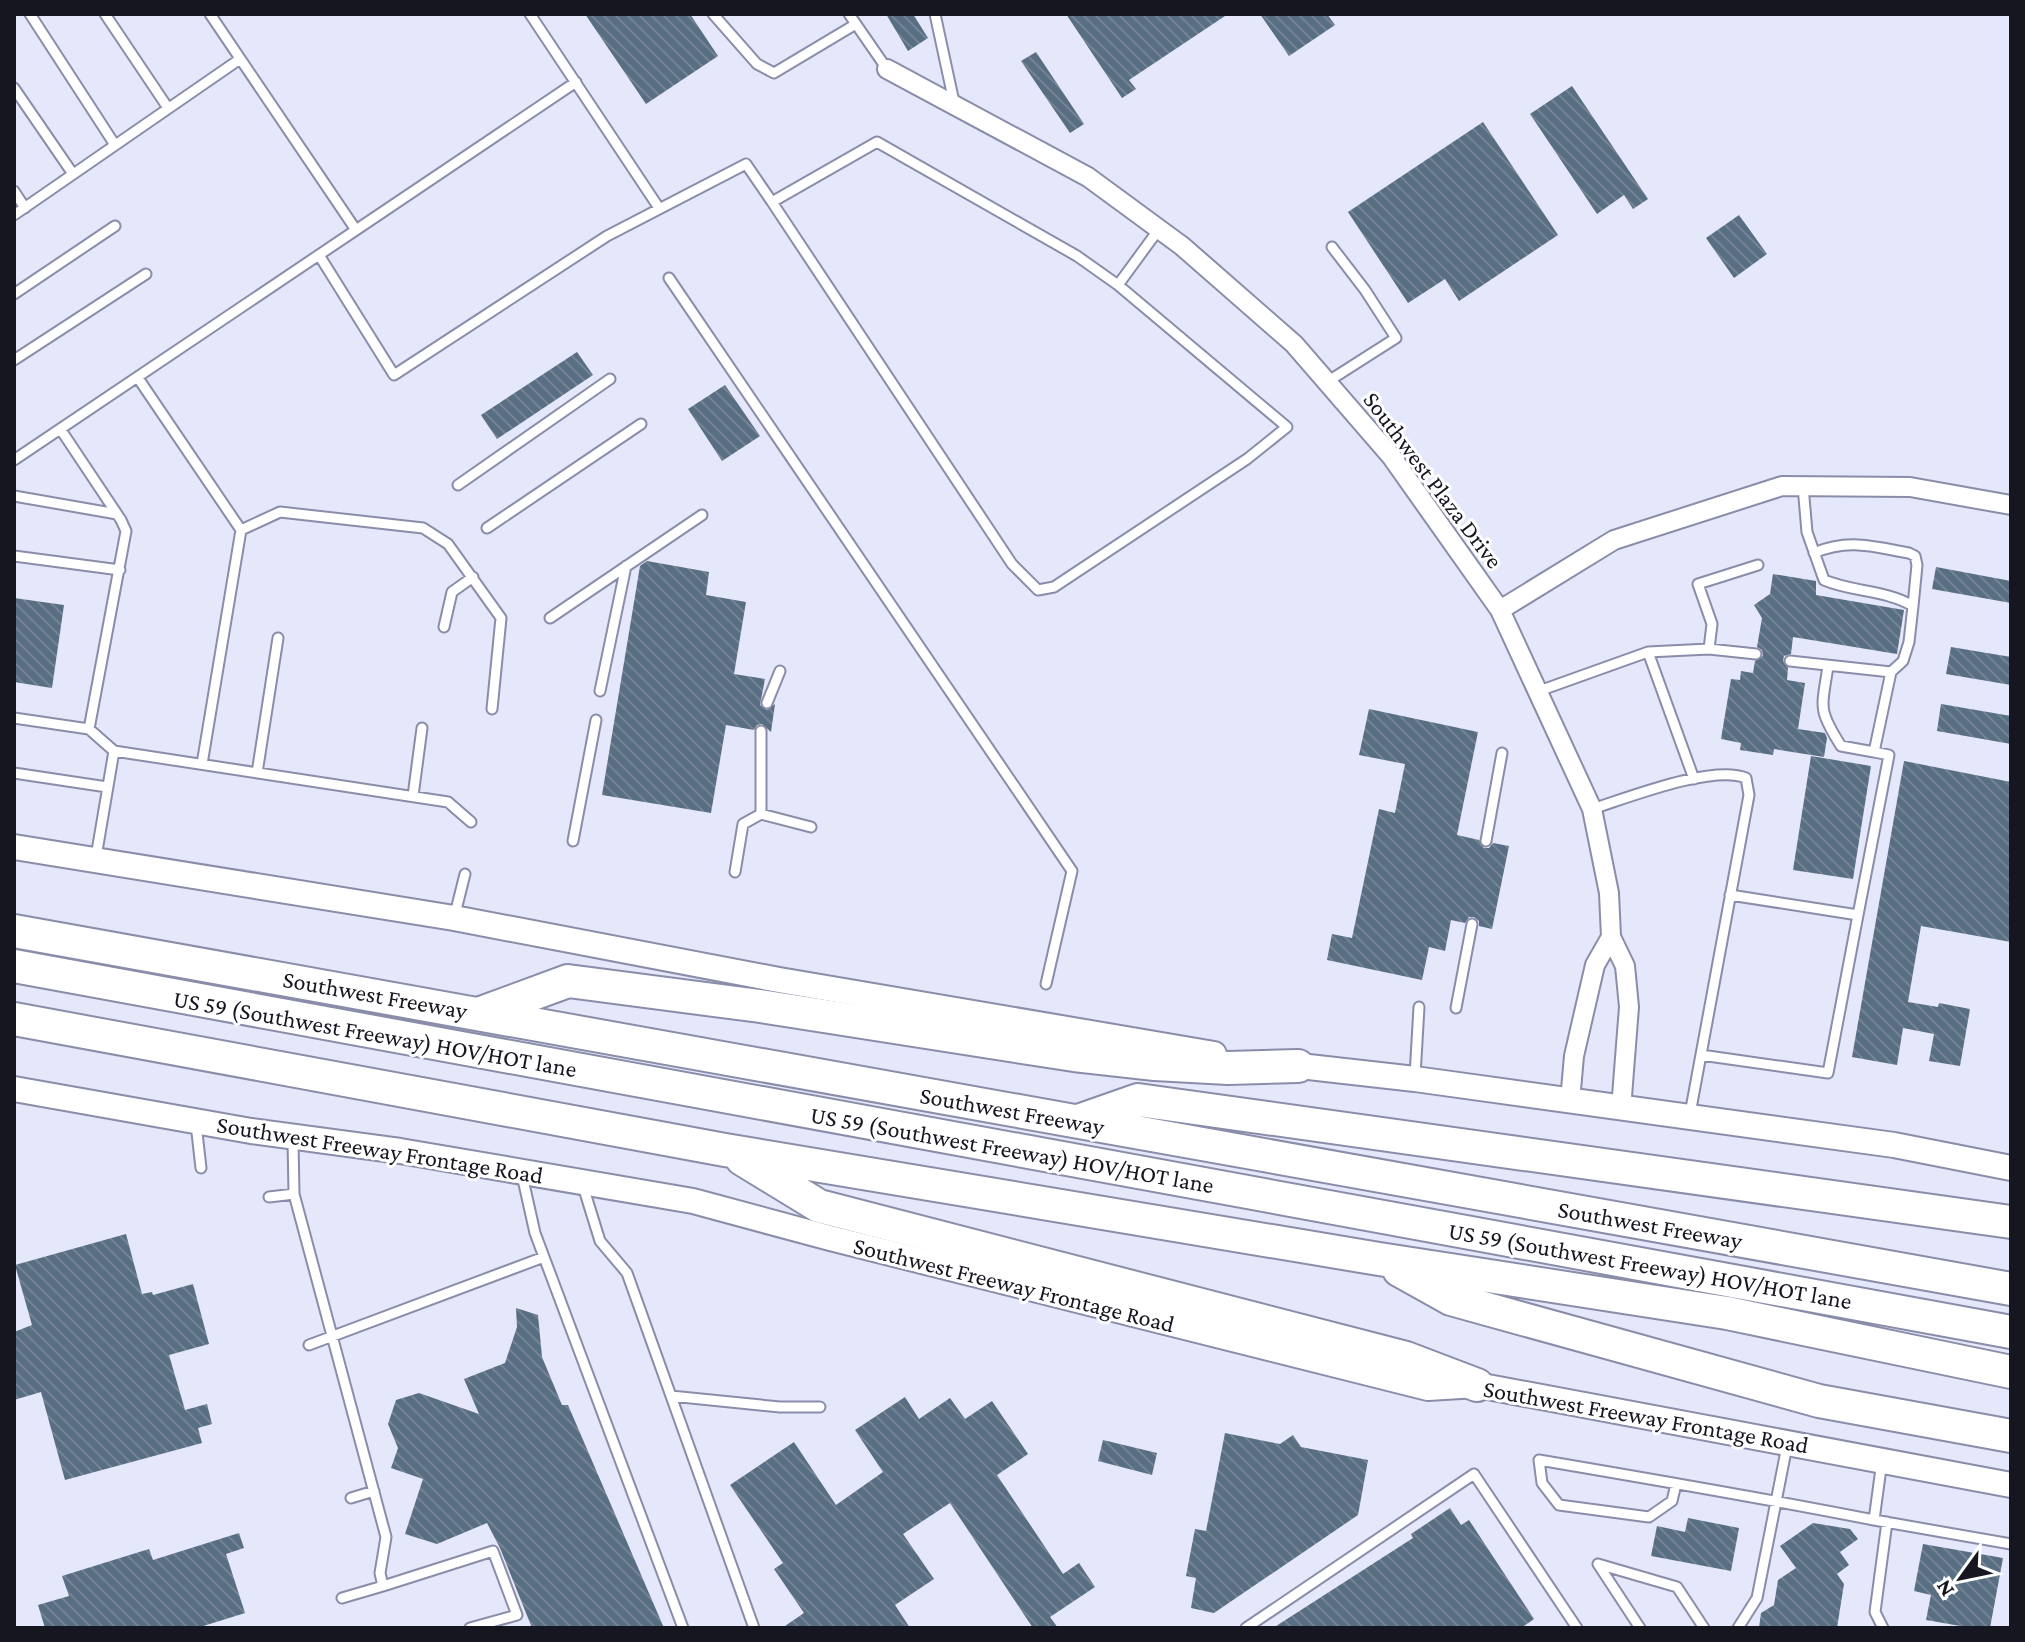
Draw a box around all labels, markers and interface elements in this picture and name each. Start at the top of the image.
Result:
street label: Southwest Plaza Drive [1358,386,1509,573]
street label: Southwest Freeway [281,965,470,1024]
street label: US 59 (Southwest Freeway) HOV/HOT lane [171,985,579,1083]
street label: Southwest Freeway [918,1081,1107,1140]
street label: US 59 (Southwest Freeway) HOV/HOT lane [808,1101,1216,1199]
street label: Southwest Freeway Frontage Road [215,1110,545,1189]
street label: Southwest Freeway [1556,1195,1745,1254]
street label: US 59 (Southwest Freeway) HOV/HOT lane [1446,1217,1854,1315]
street label: Southwest Freeway Frontage Road [851,1232,1178,1338]
street label: Southwest Freeway Frontage Road [1481,1375,1811,1459]
north arrow [1921,1538,2001,1618]
text: N [1930,1576,1959,1602]

